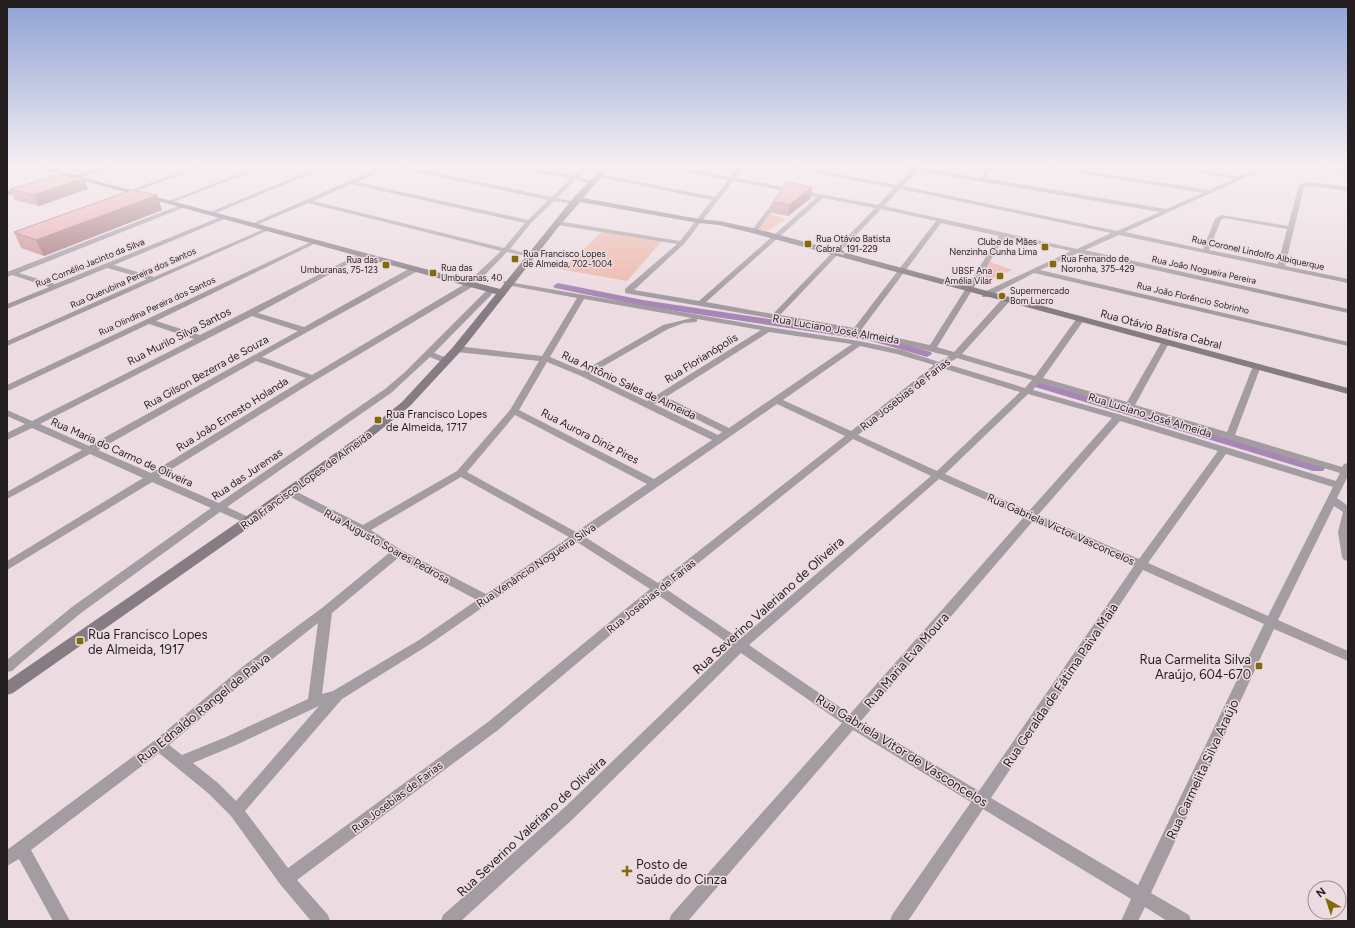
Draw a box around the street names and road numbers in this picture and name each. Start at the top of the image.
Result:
street label: Rua Coronel Lindolfo Albiquerque [1191,233,1326,272]
street label: Rua Cornélio Jacinto da Silva [34,235,146,289]
street label: Rua Querubina Pereira dos Santos [68,245,197,310]
street label: Rua João Nogueira Pereira [1151,253,1258,286]
street label: Rua Olindina Pereira dos Santos [97,274,217,337]
street label: Rua João Florêncio Sobrinho [1136,279,1250,316]
street label: Rua Murilo Silva Santos [125,305,233,368]
street label: Rua Otávio Batisra Cabral [1099,307,1223,352]
street label: Rua Luciano José Almeida [772,312,900,347]
street label: Rua Florianópolis [662,331,740,386]
street label: Rua Gilson Bezerra de Souza [142,333,271,412]
street label: Rua Antônio Sales de Almeida [559,349,698,422]
street label: Rua Josebias de Farias [858,355,953,434]
street label: Rua João Ernesto Holanda [174,375,291,454]
street label: Rua Luciano José Almeida [1087,391,1213,440]
street label: Rua Aurora Diniz Pires [539,406,641,467]
street label: Rua Maria do Carmo de Oliveira [49,415,195,490]
street label: Rua Francisco Lopes de Almeida [238,428,374,532]
street label: Rua das Juremas [209,446,285,503]
street label: Rua Gabriela Victor Vasconcelos [985,491,1137,568]
street label: Rua Augusto Soares Pedrosa [322,506,452,586]
street label: Rua Venâncio Nogueira Silva [474,521,598,610]
street label: Rua Severino Valeriano de Oliveira [690,534,847,677]
street label: Rua Josebias de Farias [604,557,698,636]
street label: Rua Geralda de Fátima Paiva Maia [1000,600,1121,770]
street label: Rua Maria Eva Moura [861,610,952,711]
street label: Rua Ednaldo Rangel de Paiva [134,650,273,767]
street label: Rua Gabriela Vitor de Vasconcelos [813,691,991,810]
street label: Rua Carmelita Silva Araújo [1163,697,1242,842]
street label: Rua Severino Valeriano de Oliveira [454,753,609,899]
street label: Rua Josebias de Farias [349,759,445,836]

